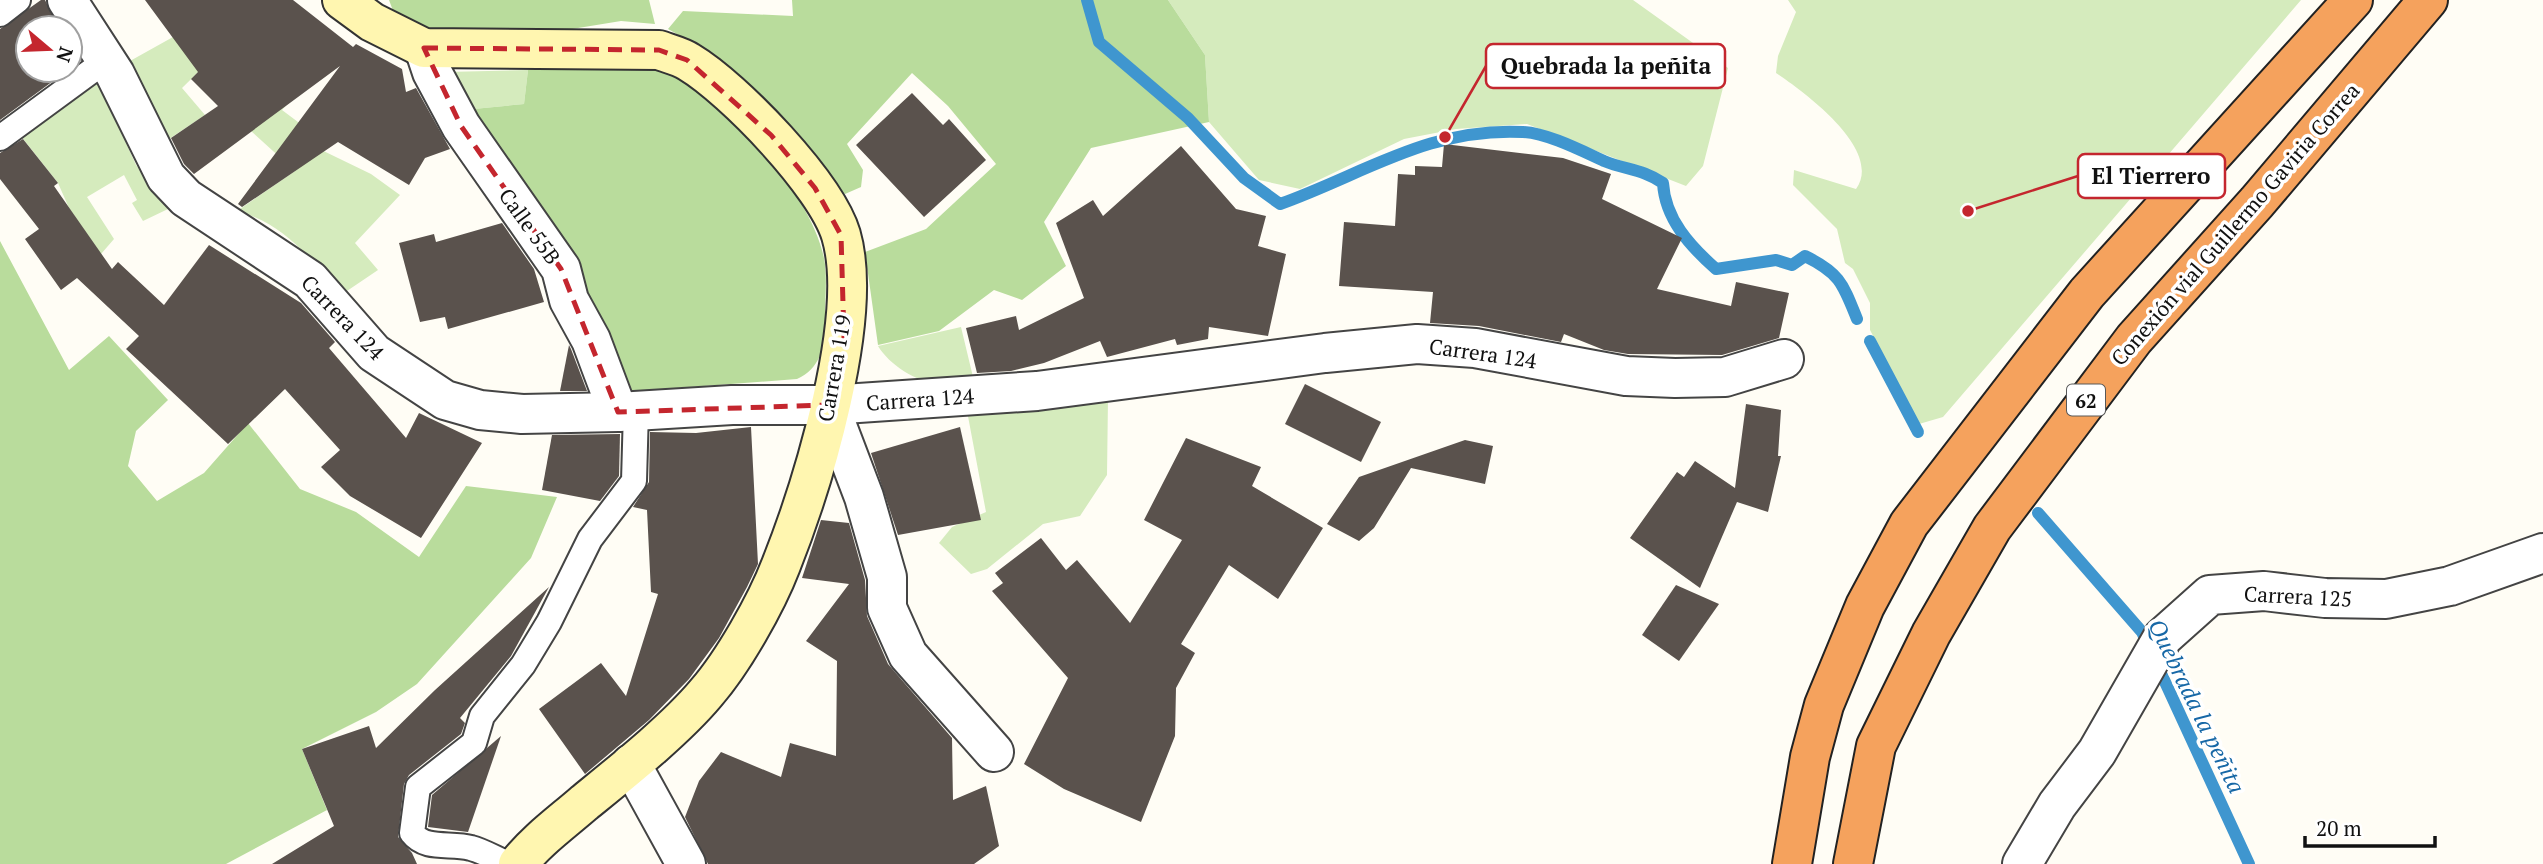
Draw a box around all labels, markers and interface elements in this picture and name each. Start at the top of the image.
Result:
north arrow [14,14,84,84]
text: N [51,44,80,66]
callout: Quebrada la peñita [1486,44,1725,88]
text: Quebrada la peñita [1501,50,1711,81]
street label: Conexión vial Guillermo Gaviria Correa [2104,77,2366,371]
callout: El Tierrero [2078,154,2225,198]
text: El Tierrero [2092,160,2210,191]
street label: Calle 55B [493,182,567,270]
street label: Carrera 124 [295,268,391,366]
street label: Carrera 119 [811,312,857,424]
street label: Carrera 124 [1427,332,1539,375]
street label: Carrera 124 [865,381,976,417]
road number: 62 [2067,384,2105,416]
street label: Carrera 125 [2243,579,2353,613]
water label: Quebrada la peñita [2141,614,2253,798]
scale bar [2305,804,2434,848]
text: 20 m [2316,814,2362,842]

